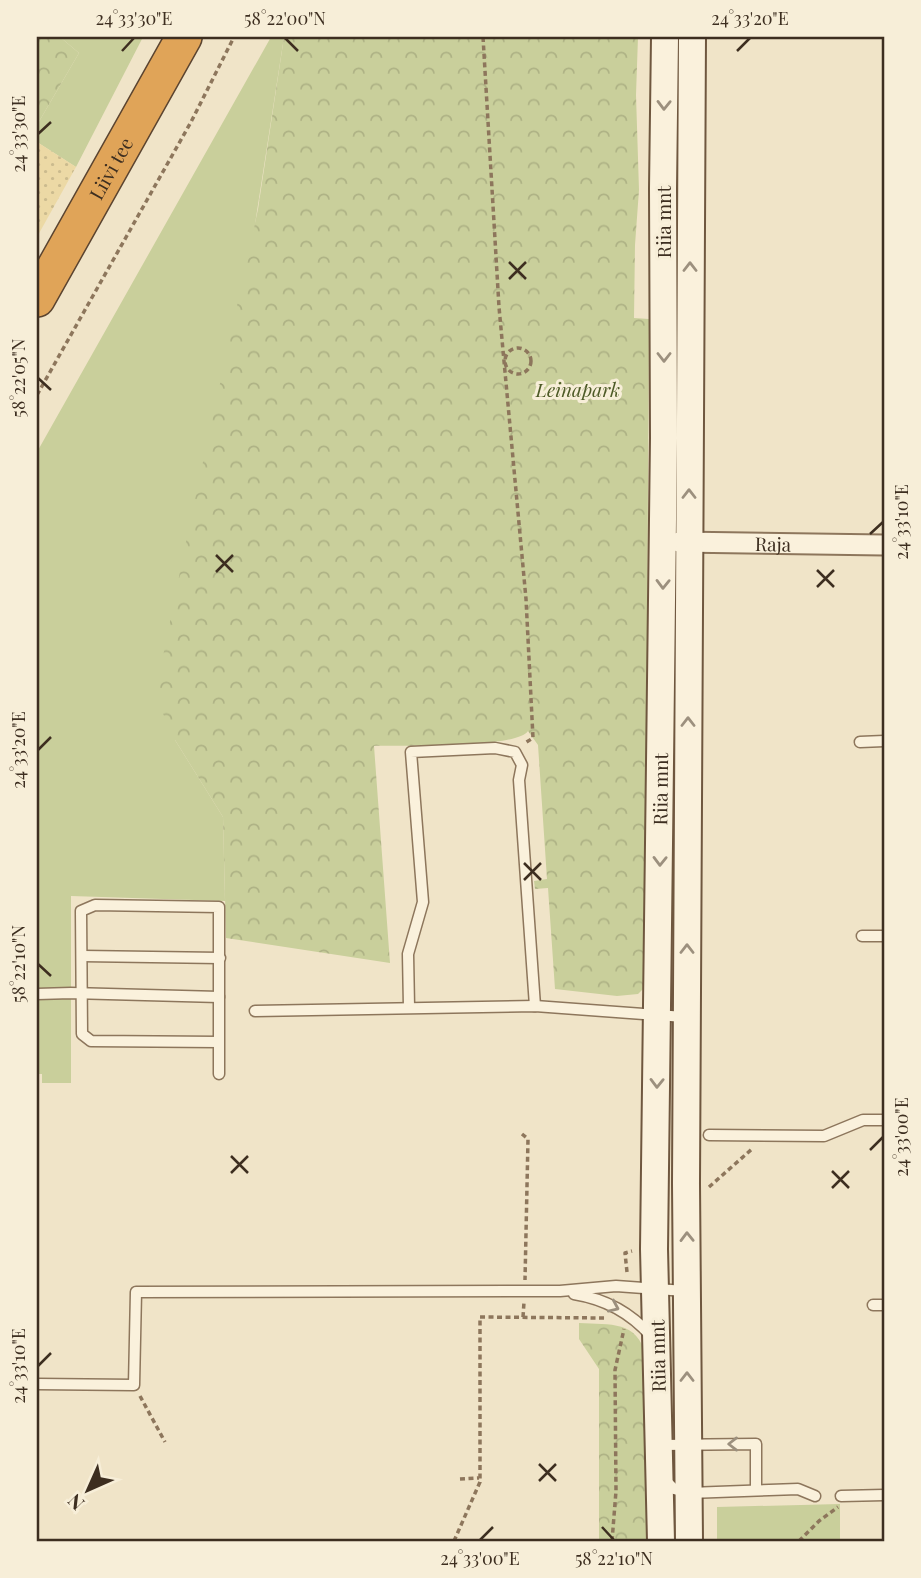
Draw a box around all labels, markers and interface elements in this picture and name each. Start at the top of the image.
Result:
text: 24°33'30"E [96,6,172,30]
text: 58°22'00"N [244,6,326,30]
text: 24°33'20"E [711,6,789,30]
text: 24°33'30"E [6,96,30,172]
one-way arrow [656,100,672,111]
street label: Liivi tee [82,132,138,204]
street label: Riia mnt [650,186,676,258]
one-way arrow [682,261,698,272]
text: 58°22'05"N [6,338,30,417]
one-way arrow [656,352,672,363]
park label: Leinapark [535,376,620,402]
text: 24°33'10"E [889,484,913,560]
one-way arrow [681,489,697,499]
street label: Raja [755,530,792,557]
one-way arrow [655,580,671,590]
text: 24°33'20"E [6,711,30,789]
one-way arrow [680,716,696,727]
street label: Riia mnt [646,753,673,825]
one-way arrow [652,856,668,867]
text: 58°22'10"N [6,925,30,1003]
one-way arrow [679,944,695,954]
one-way arrow [649,1079,665,1089]
text: 24°33'00"E [889,1097,913,1177]
one-way arrow [679,1232,695,1242]
one-way arrow [607,1299,619,1313]
street label: Riia mnt [643,1319,671,1392]
text: 24°33'10"E [6,1328,30,1404]
one-way arrow [679,1371,695,1382]
one-way arrow [727,1436,737,1452]
north arrow [52,1456,122,1526]
text: N [61,1488,89,1517]
text: 24°33'00"E [440,1546,520,1570]
text: 58°22'10"N [575,1546,653,1570]

